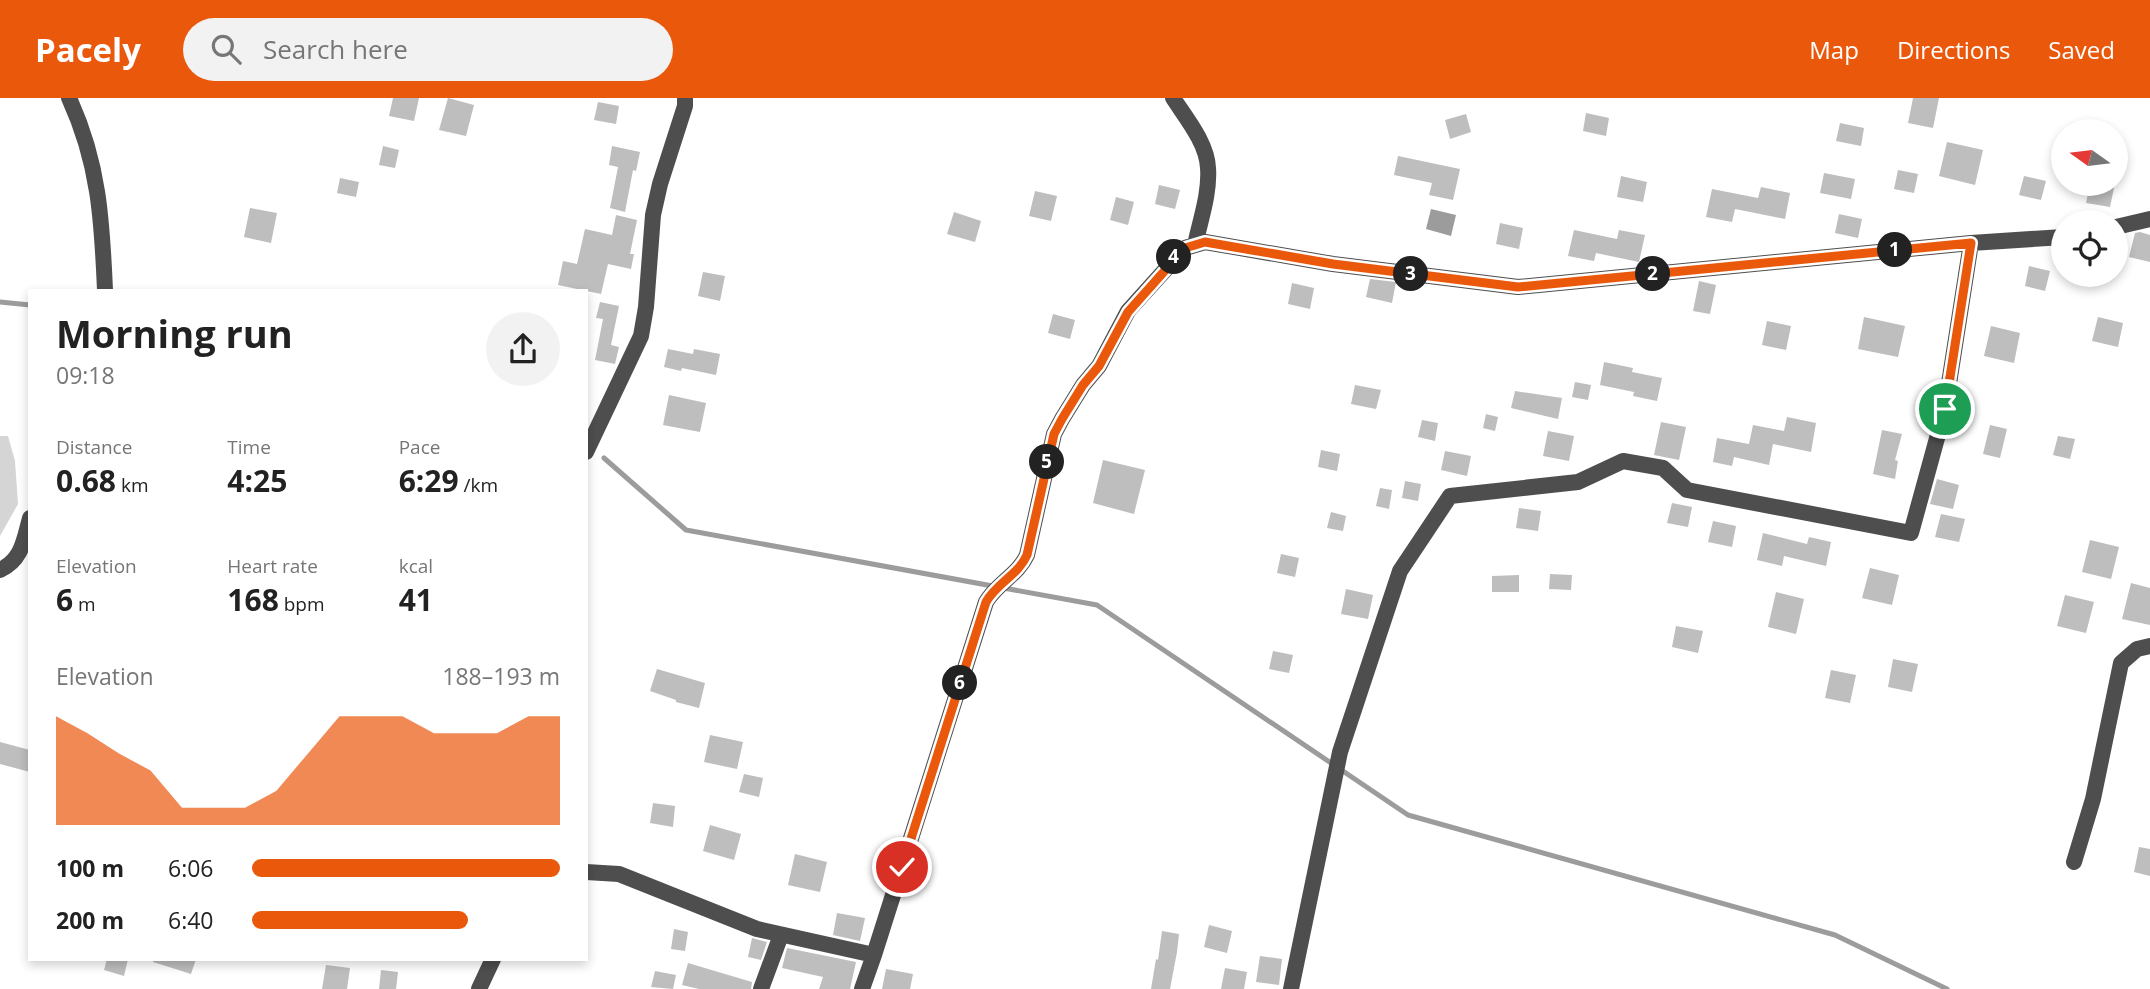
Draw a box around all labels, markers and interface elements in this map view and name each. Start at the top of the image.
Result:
search box [183,18,673,81]
text: Pacely [35,27,141,72]
icon: search [207,30,245,68]
text: Search here [263,31,408,67]
text: Map [1809,33,1859,66]
text: Directions [1897,33,2010,66]
text: Saved [2048,33,2115,66]
north arrow [2051,119,2128,196]
map controls [2051,119,2128,287]
button: locate [2051,210,2128,287]
pin: 1 [1878,232,1912,268]
text: 1 [1889,236,1900,262]
pin: 4 [1156,240,1192,274]
text: 4 [1168,243,1179,269]
pin: 3 [1394,256,1428,292]
pin: 2 [1636,256,1670,292]
text: 3 [1405,260,1416,286]
text: 2 [1647,260,1658,286]
text: Morning run [56,307,293,359]
button: share [486,312,560,386]
text: 09:18 [56,359,115,391]
pin [1915,379,1975,439]
icon: arrive [1926,390,1964,428]
text: Distance [56,434,132,460]
text: Time [227,434,271,460]
text: Pace [399,434,440,460]
pin: 5 [1030,444,1064,480]
text: 5 [1041,448,1052,474]
text: 0.68 [56,460,116,501]
text: 4:25 [227,460,287,501]
text: 6:29 [399,460,459,501]
text: km [116,472,149,498]
text: /km [459,472,498,498]
text: Elevation [56,553,137,579]
text: Heart rate [227,553,318,579]
text: kcal [399,553,433,579]
text: 6 [56,579,73,620]
text: 168 [227,579,279,620]
text: 41 [399,579,433,620]
text: m [73,591,96,617]
text: bpm [279,591,325,617]
text: Elevation [56,660,154,692]
text: 188–193 m [442,660,560,692]
pin: 6 [942,666,978,700]
text: 6 [954,669,965,695]
pin [872,837,932,897]
icon: check [883,848,921,886]
text: 100 m [56,852,124,884]
text: 6:06 [168,852,214,884]
text: 200 m [56,904,124,936]
text: 6:40 [168,904,214,936]

